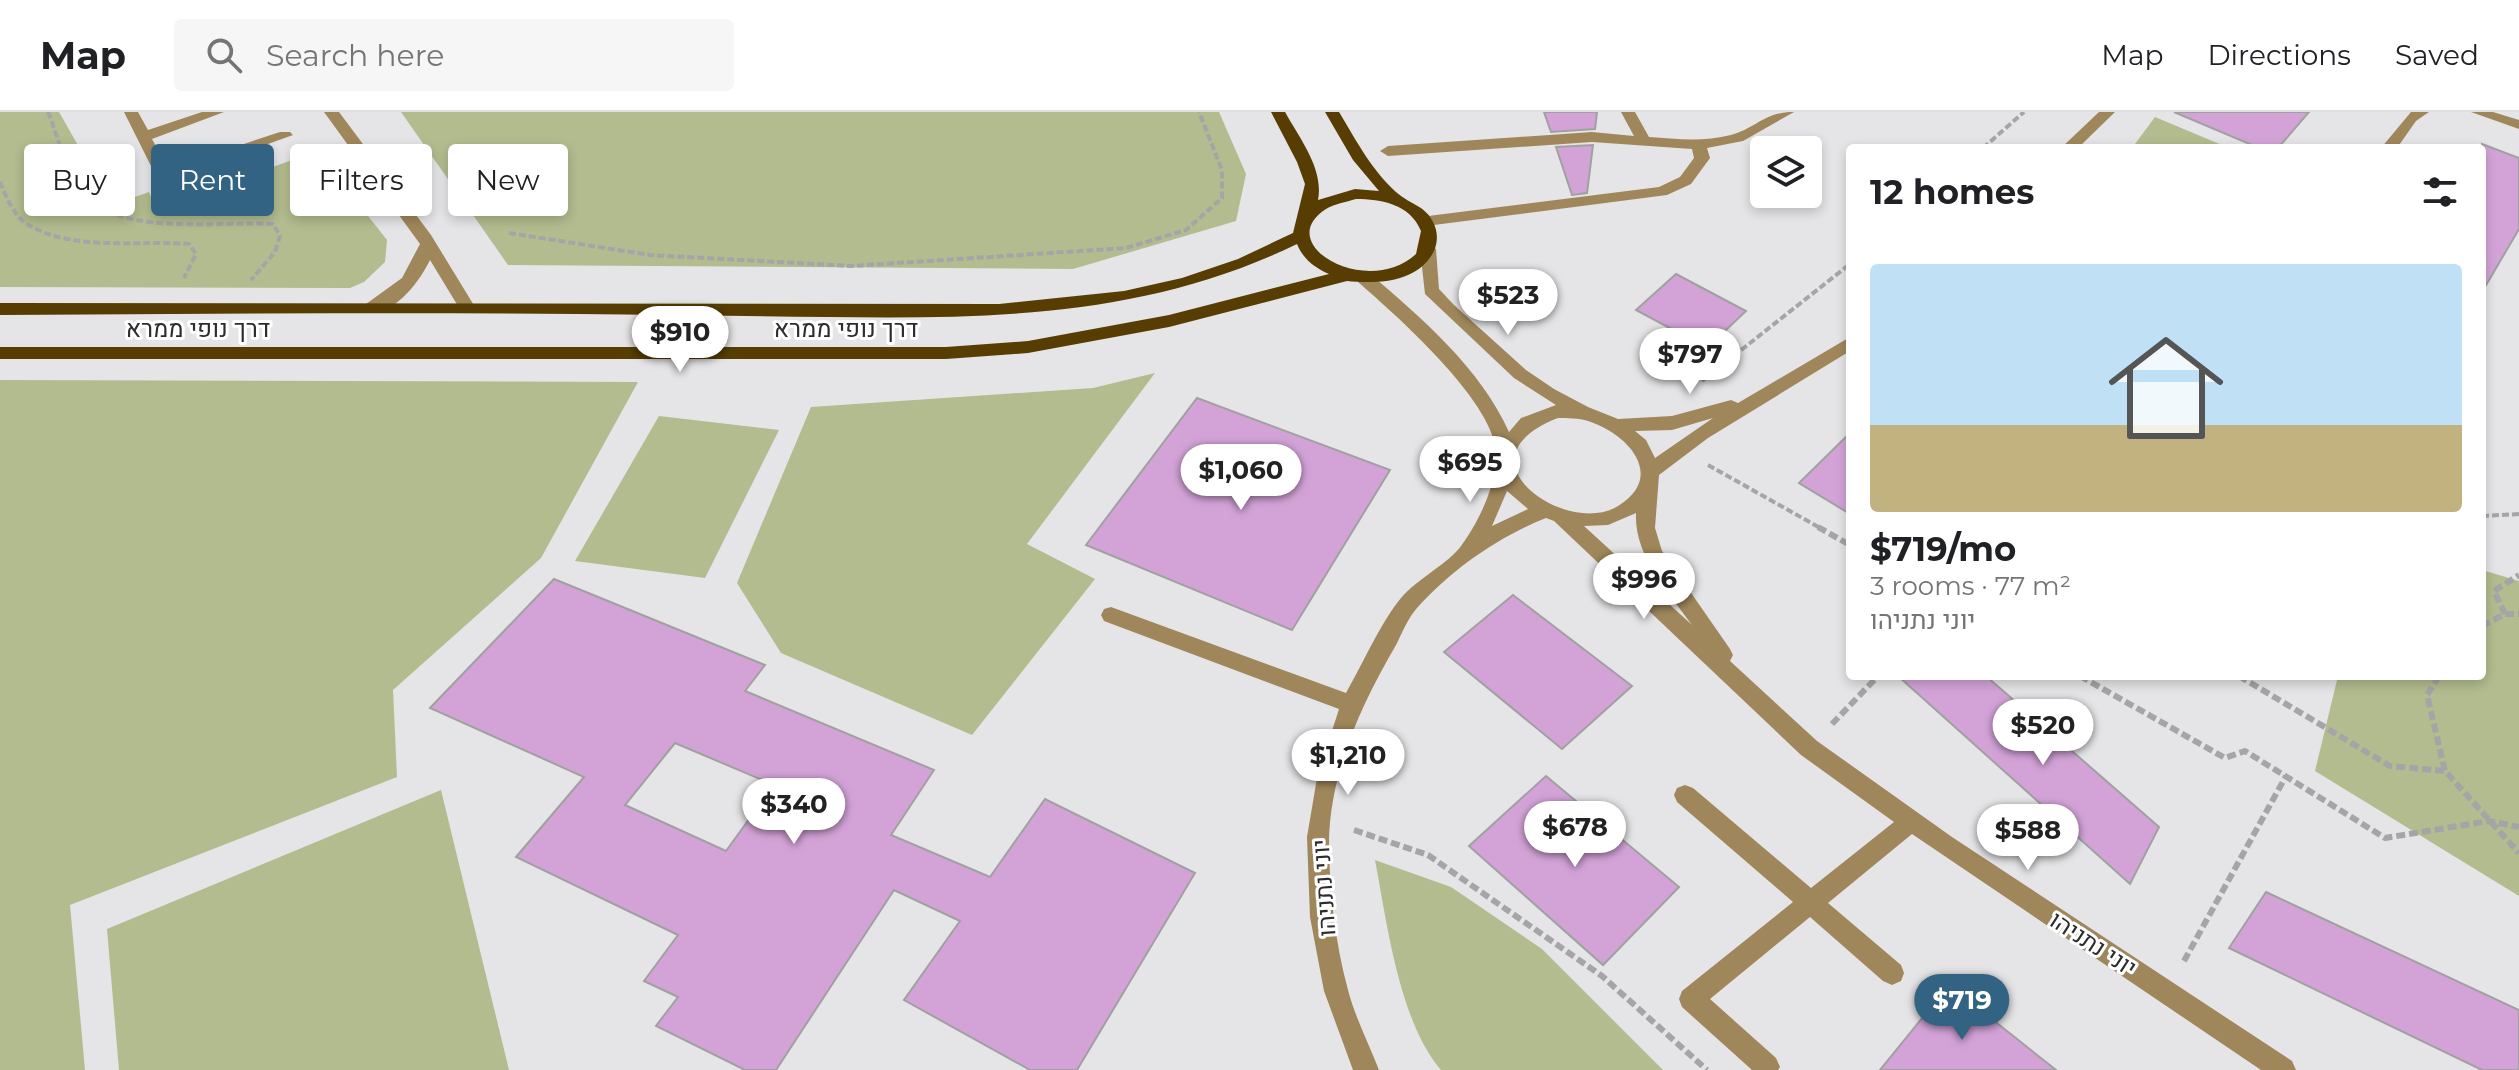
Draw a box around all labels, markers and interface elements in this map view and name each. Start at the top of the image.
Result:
search box [174,19,734,91]
text: Map [40,32,126,79]
icon: search [202,33,246,77]
text: Search here [266,37,444,74]
text: Map [2101,38,2163,72]
text: Directions [2207,38,2351,72]
text: Saved [2395,38,2479,72]
map controls [1750,136,1822,208]
button: layers [1750,136,1822,208]
chip: Buy [24,144,135,216]
chip: Rent [151,144,274,216]
chip: Filters [290,144,432,216]
chip: New [448,144,568,216]
icon: filters [2418,170,2462,214]
text: 12 homes [1870,171,2034,213]
pin: $523 [1461,269,1555,337]
text: $523 [1477,279,1539,311]
pin: $910 [633,306,727,374]
street label: דרך נופי ממרא [126,314,270,343]
street label: דרך נופי ממרא [774,314,918,343]
text: $910 [650,316,710,348]
icon: home [2094,316,2238,460]
pin: $797 [1643,328,1737,396]
text: $797 [1657,338,1723,370]
pin: $695 [1423,436,1517,504]
pin: $1,060 [1176,444,1306,512]
text: $695 [1437,446,1503,478]
text: $1,060 [1199,454,1283,486]
text: $719/mo [1870,528,2016,570]
pin: $996 [1597,553,1691,621]
text: $996 [1611,563,1677,595]
text: 3 rooms · 77 m² [1870,570,2071,602]
text: יוני נתניהו [1870,604,1975,636]
pin: $520 [1996,699,2090,767]
text: $520 [2011,709,2075,741]
pin: $1,210 [1283,729,1413,797]
text: $1,210 [1310,739,1386,771]
pin: $340 [747,778,841,846]
text: $340 [760,788,828,820]
pin: $678 [1528,801,1622,869]
pin: $588 [1981,804,2075,872]
text: $678 [1542,811,1608,843]
text: $588 [1995,814,2061,846]
street label: יוני נתניהו [1306,838,1341,938]
street label: יוני נתניהו [2045,905,2142,982]
pin: $719 [1915,974,2009,1042]
text: $719 [1932,984,1992,1016]

